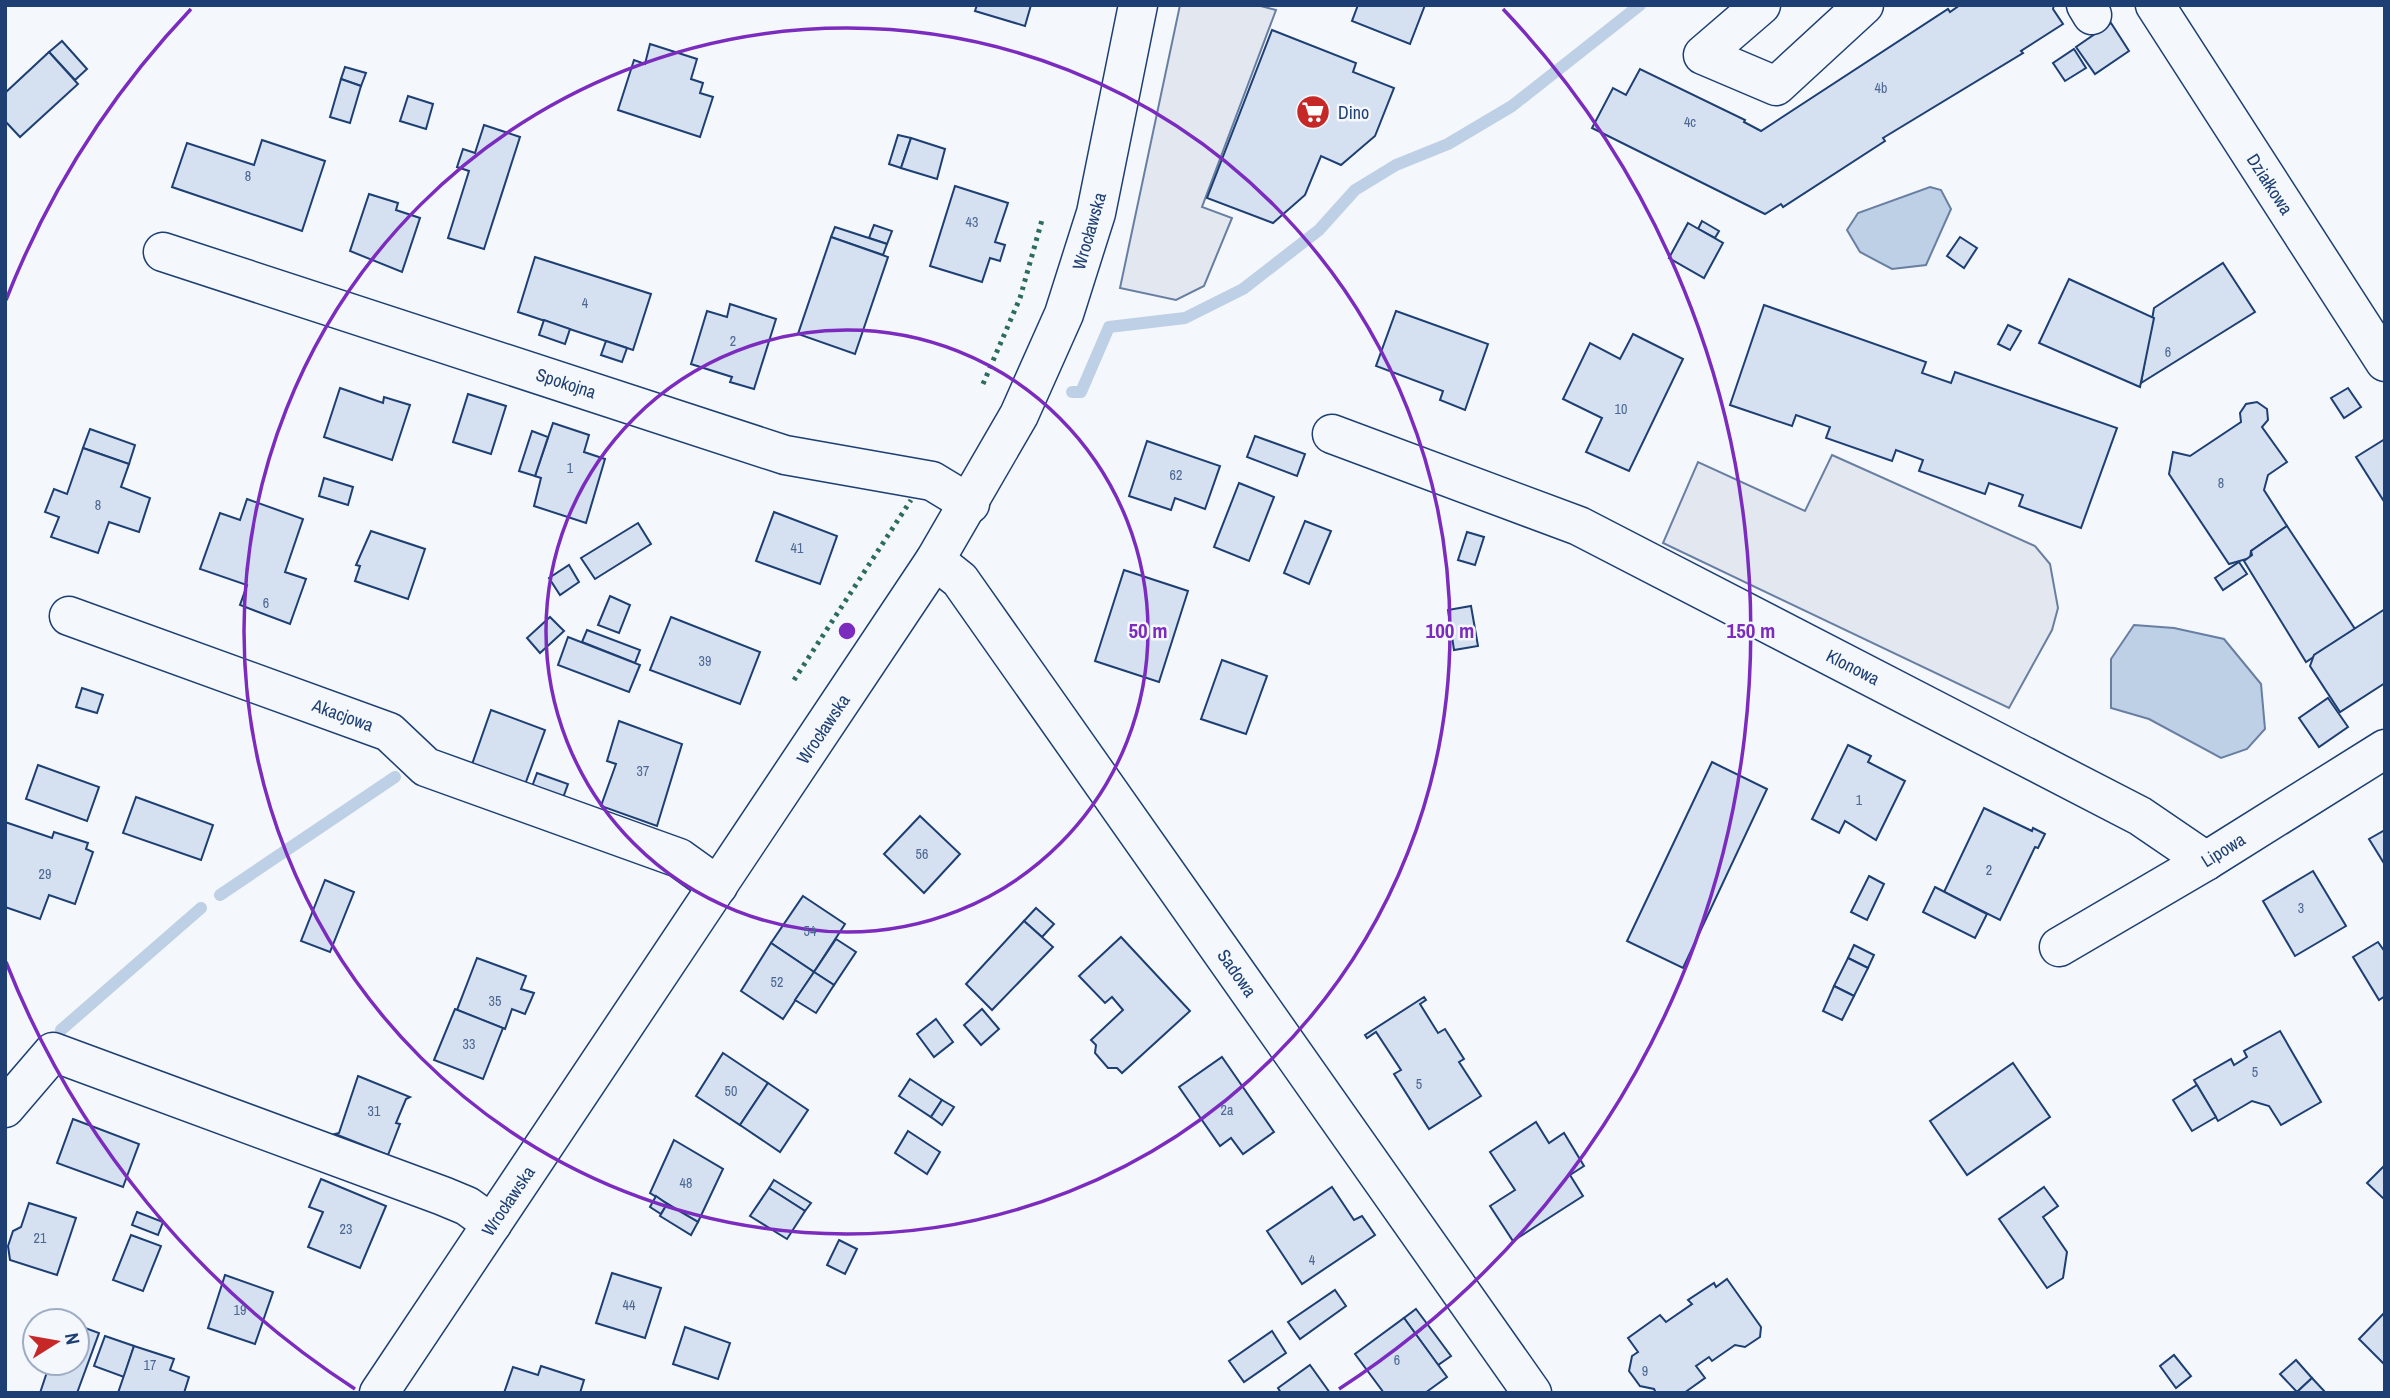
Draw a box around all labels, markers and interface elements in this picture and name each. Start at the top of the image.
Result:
house number: 4b [1875,79,1887,97]
supermarket icon: Dino [1294,93,1332,131]
place label: Dino [1338,100,1369,125]
house number: 4c [1684,113,1696,131]
street label: Działkowa [2241,149,2299,219]
house number: 8 [245,167,251,185]
street label: Wrocławska [1066,189,1112,273]
house number: 43 [966,213,978,231]
house number: 4 [582,294,589,312]
house number: 2 [730,332,736,350]
house number: 6 [2165,343,2171,361]
street label: Spokojna [533,362,599,404]
house number: 10 [1615,400,1627,418]
house number: 1 [567,459,574,477]
house number: 62 [1170,466,1182,484]
house number: 8 [2218,474,2224,492]
house number: 8 [95,496,101,514]
house number: 41 [791,539,804,557]
house number: 6 [263,594,269,612]
text: 50 m [1128,616,1168,645]
text: 100 m [1426,616,1474,645]
text: 150 m [1727,616,1775,645]
centre of rings [835,619,859,643]
street label: Klonowa [1822,643,1884,691]
house number: 39 [699,652,711,670]
street label: Wrocławska [790,689,856,769]
street label: Akacjowa [308,692,377,738]
house number: 37 [637,762,649,780]
house number: 1 [1856,791,1863,809]
street label: Lipowa [2196,827,2250,873]
house number: 56 [916,845,928,863]
house number: 2 [1986,861,1992,879]
house number: 29 [39,865,51,883]
house number: 3 [2298,899,2304,917]
house number: 54 [804,922,817,940]
street label: Sadowa [1211,944,1263,1002]
house number: 52 [771,973,783,991]
house number: 35 [489,992,501,1010]
house number: 33 [463,1035,475,1053]
house number: 5 [2252,1063,2258,1081]
house number: 5 [1416,1075,1422,1093]
house number: 50 [725,1082,737,1100]
house number: 2a [1221,1101,1234,1119]
house number: 31 [368,1102,381,1120]
street label: Wrocławska [475,1161,541,1241]
house number: 48 [680,1174,692,1192]
house number: 23 [340,1220,352,1238]
house number: 21 [34,1229,47,1247]
house number: 4 [1309,1251,1316,1269]
house number: 44 [623,1296,636,1314]
house number: 19 [234,1301,246,1319]
north arrow [21,1307,91,1377]
text: N [59,1331,87,1347]
house number: 6 [1394,1351,1400,1369]
house number: 17 [144,1356,156,1374]
house number: 9 [1642,1362,1648,1380]

